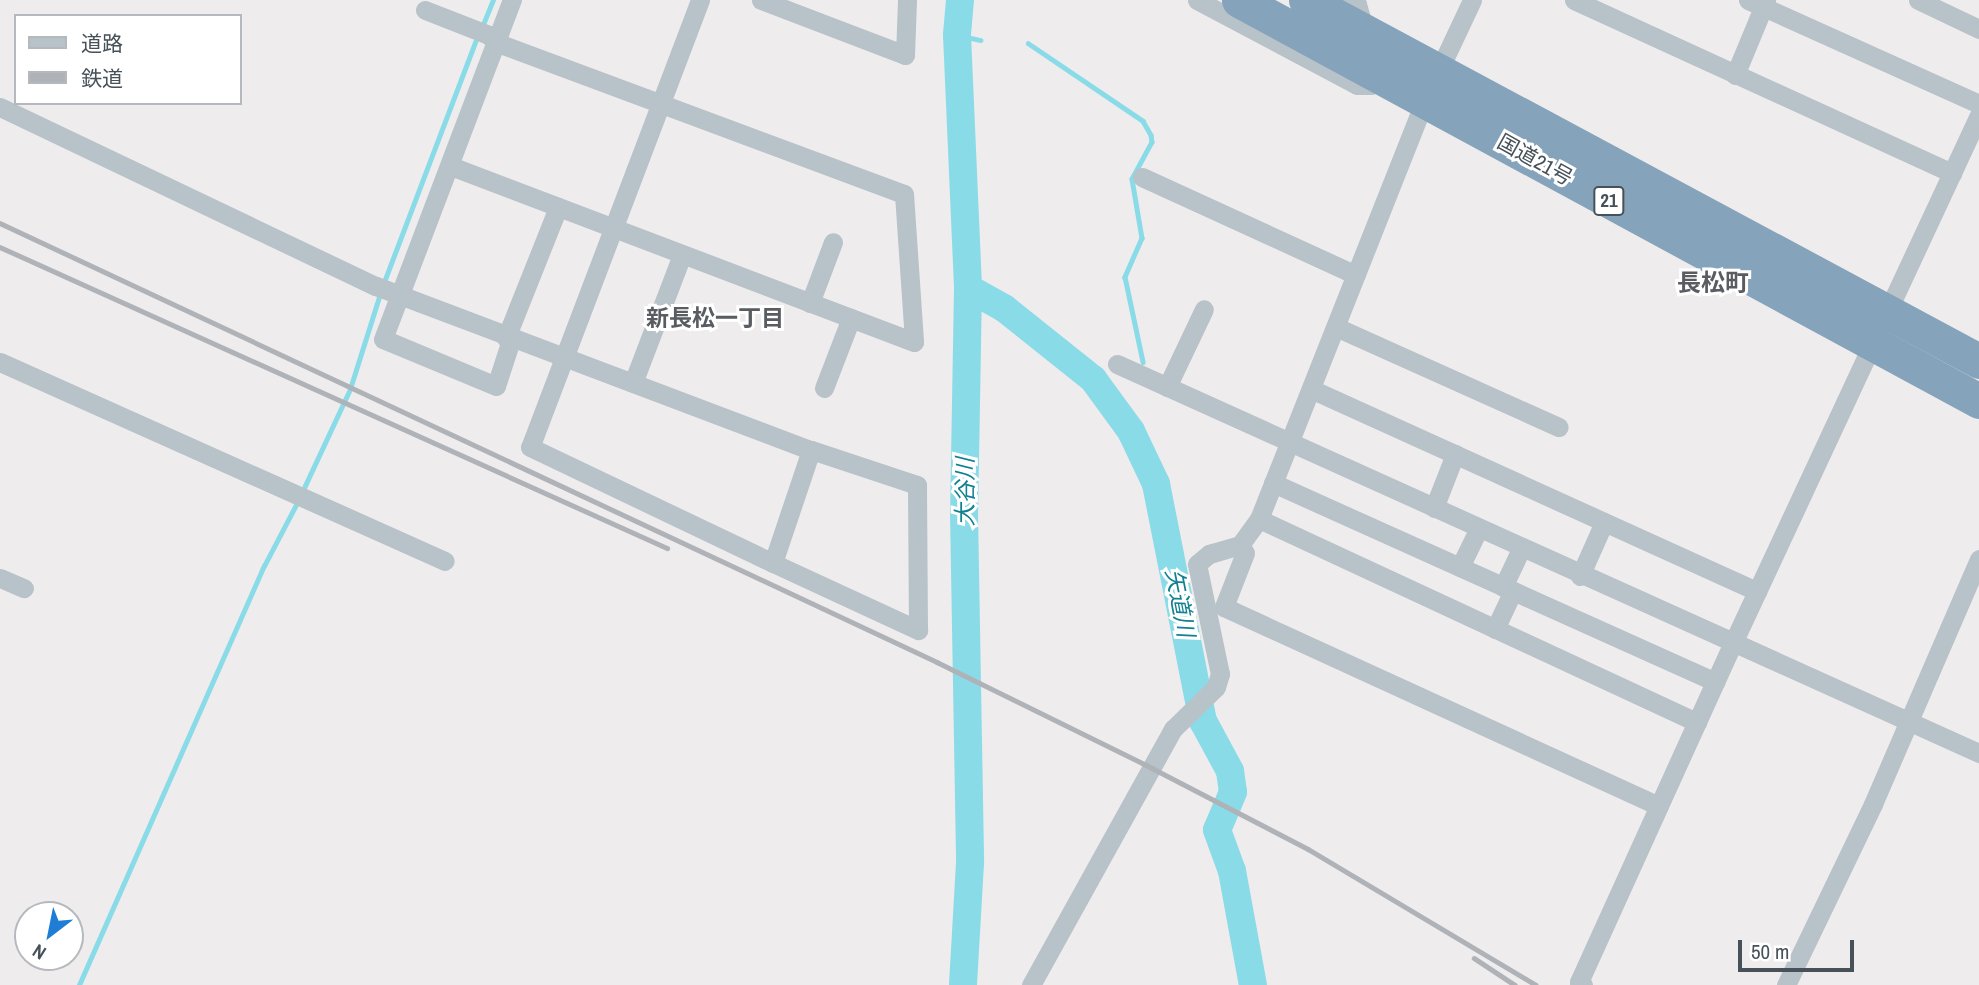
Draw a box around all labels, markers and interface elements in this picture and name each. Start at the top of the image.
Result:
legend [14,14,242,105]
text: 道路 [81,29,123,58]
text: 鉄道 [81,64,123,93]
street label: 国道21号 [1493,129,1577,191]
road number: 21 [1593,186,1625,216]
district label: 長松町 [1677,269,1749,297]
district label: 新長松一丁目 [646,304,784,332]
water label: 大谷川 [951,458,979,526]
water label: 矢道川 [1160,567,1200,639]
north arrow [14,901,84,971]
scale bar [1741,926,1856,970]
text: 50 m [1751,937,1789,966]
text: N [27,938,51,966]

